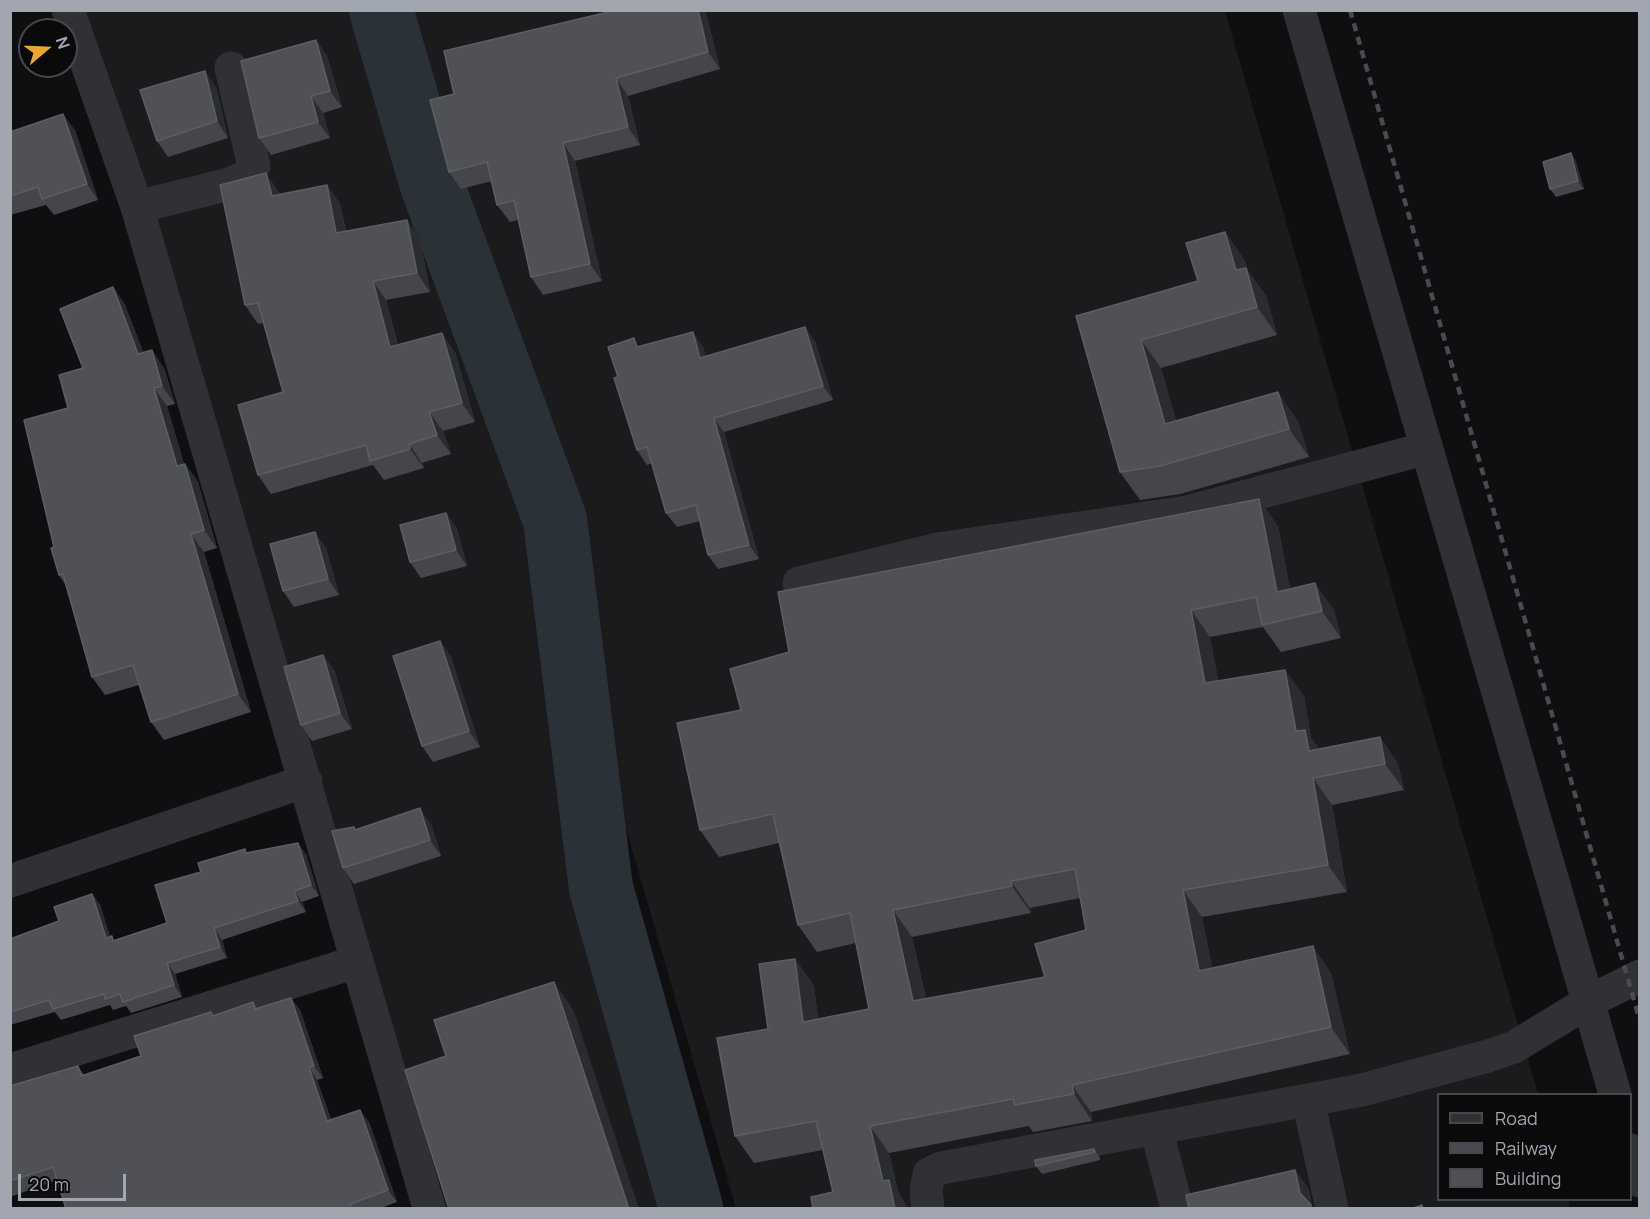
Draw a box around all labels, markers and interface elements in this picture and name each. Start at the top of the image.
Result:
north arrow [18,18,78,78]
text: N [51,34,75,52]
legend [1437,1093,1632,1201]
text: Road [1495,1106,1538,1130]
text: Railway [1495,1136,1557,1160]
scale bar [21,1162,129,1200]
text: Building [1495,1166,1561,1190]
text: 20 m [29,1172,69,1196]

